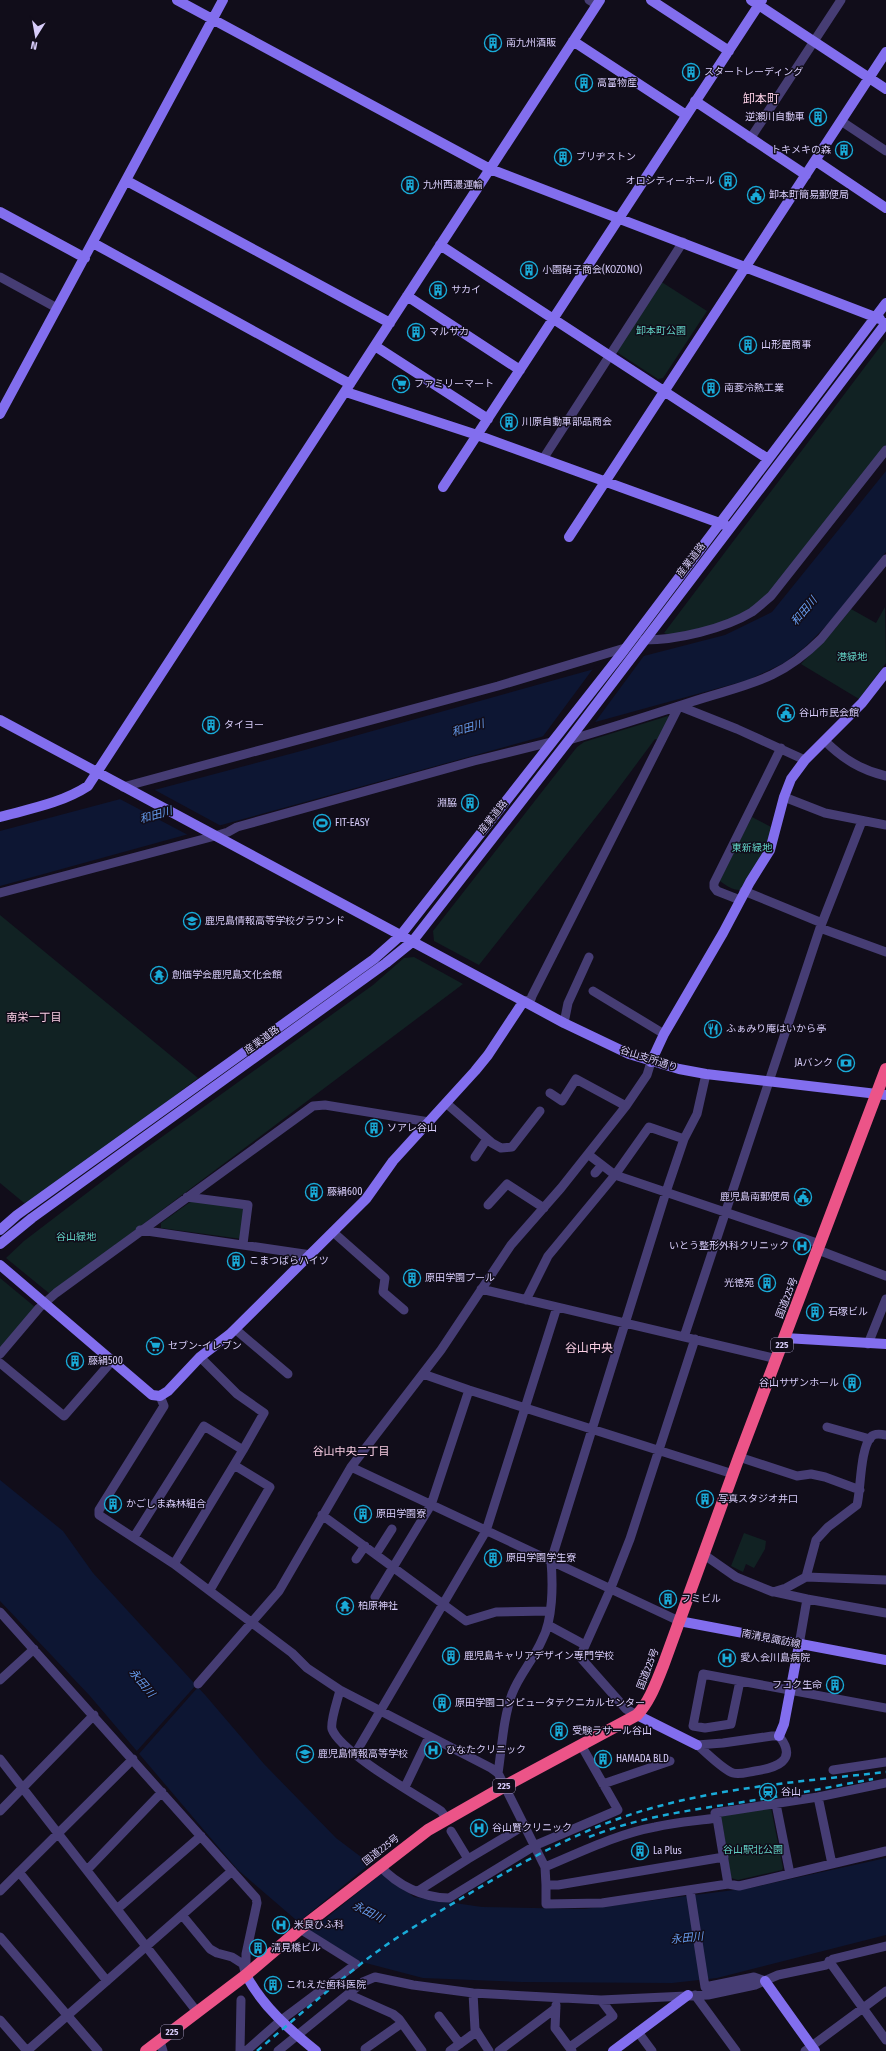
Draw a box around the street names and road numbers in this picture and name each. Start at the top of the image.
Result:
street label: 産業道路 [674,540,708,580]
street label: 産業道路 [476,798,510,836]
street label: 産業道路 [242,1023,282,1057]
street label: 谷山支所通り [619,1044,679,1074]
street label: 国道225号 [774,1276,800,1320]
road number: 225 [771,1338,793,1352]
street label: 南清見諏訪線 [740,1627,802,1651]
street label: 国道225号 [635,1647,661,1691]
road number: 225 [493,1779,515,1793]
street label: 国道225号 [360,1832,402,1868]
road number: 225 [161,2025,183,2039]

